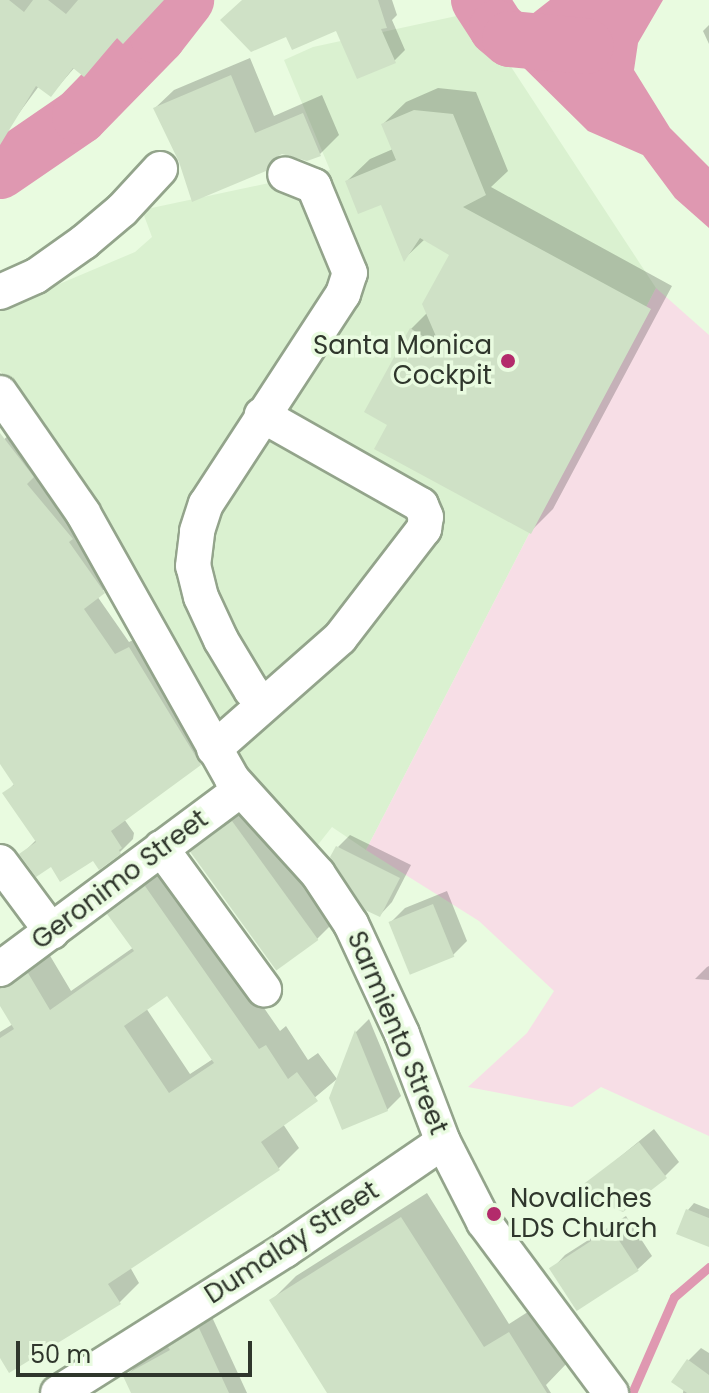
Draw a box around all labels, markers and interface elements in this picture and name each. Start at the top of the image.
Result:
place label: Santa Monica Cockpit [313,330,492,392]
marker: Santa Monica Cockpit [499,352,517,370]
street label: Geronimo Street [26,804,214,956]
street label: Sarmiento Street [340,927,454,1139]
street label: Dumalay Street [199,1175,385,1311]
place label: Novaliches LDS Church [510,1183,657,1244]
marker: Novaliches LDS Church [485,1205,503,1223]
scale bar [20,1325,256,1375]
text: 50 m [30,1338,91,1371]

